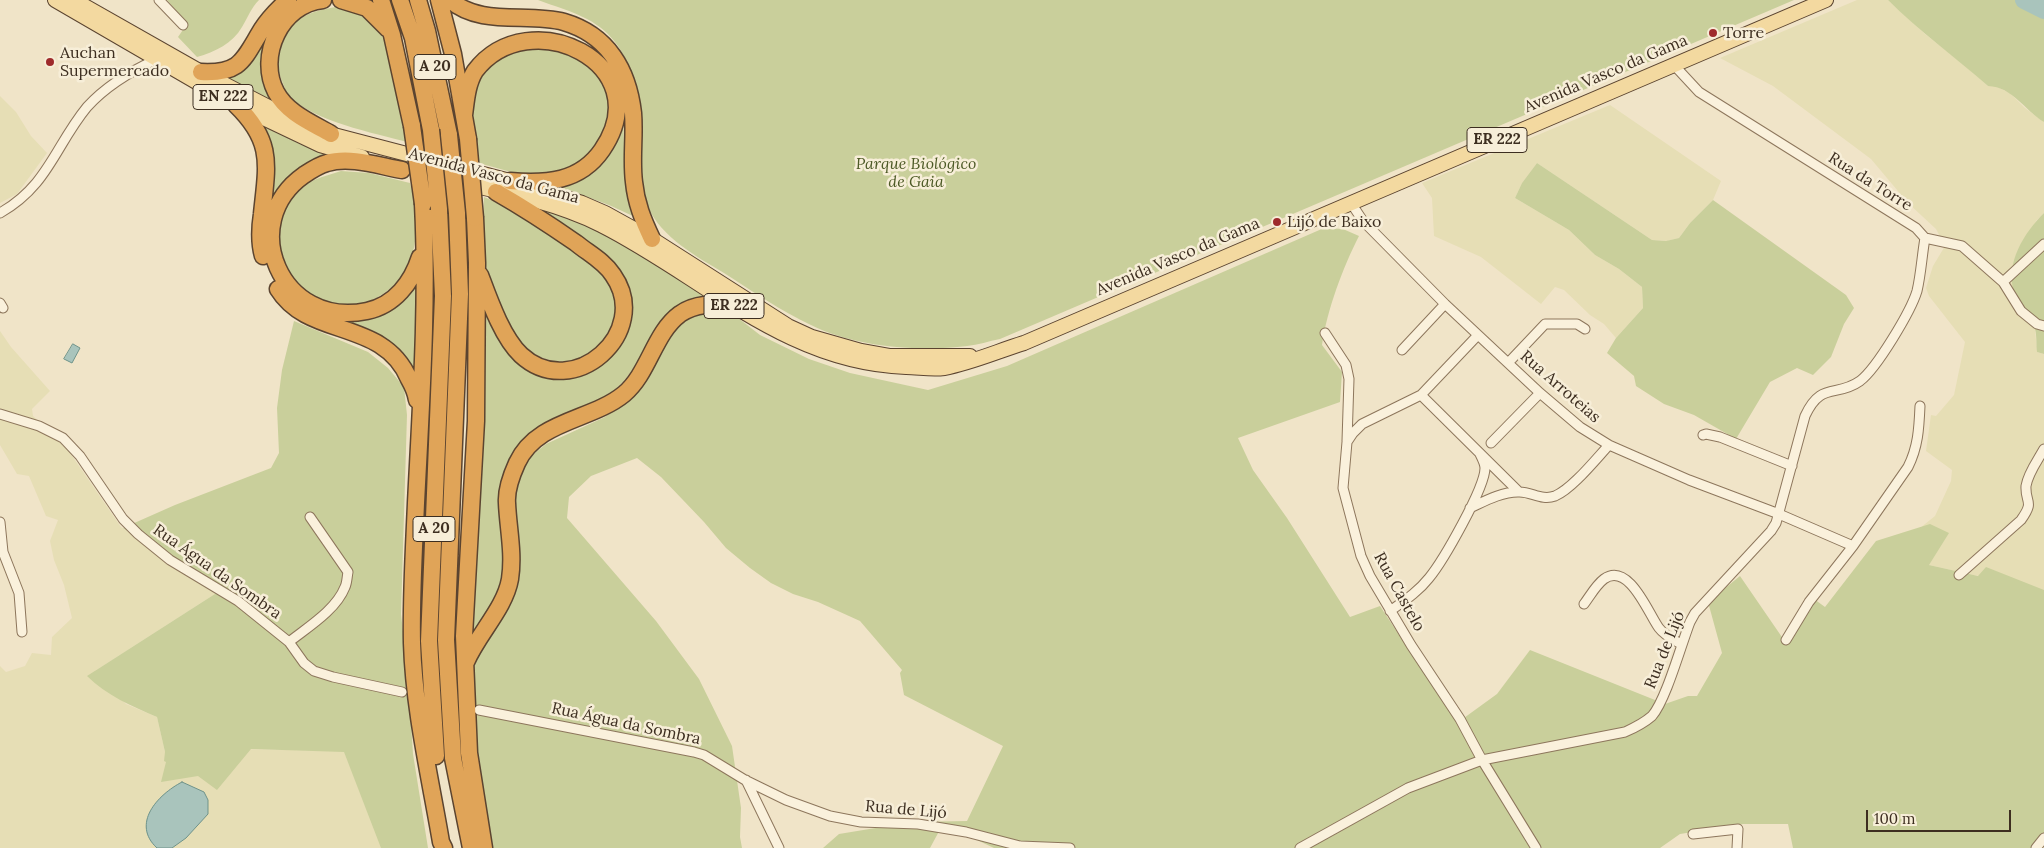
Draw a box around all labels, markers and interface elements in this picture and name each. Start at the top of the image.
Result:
place label: Torre [1723,23,1764,43]
marker: Torre [1707,27,1719,39]
street label: Avenida Vasco da Gama [1522,31,1690,117]
place label: Auchan Supermercado [60,43,169,81]
road number: A 20 [414,54,456,80]
marker: Auchan Supermercado [44,56,56,68]
road number: EN 222 [193,84,253,110]
road number: ER 222 [1467,128,1527,152]
street label: Avenida Vasco da Gama [407,144,581,208]
street label: Rua da Torre [1824,149,1916,215]
park label: Parque Biológico de Gaia [856,154,976,192]
place label: Lijó de Baixo [1287,212,1381,232]
street label: Avenida Vasco da Gama [1094,214,1262,300]
marker: Lijó de Baixo [1271,216,1283,228]
road number: ER 222 [704,294,764,318]
street label: Rua Arroteias [1516,347,1604,427]
road number: A 20 [413,516,455,542]
street label: Rua Água da Sombra [149,521,285,623]
street label: Rua Castelo [1369,549,1429,635]
street label: Rua de Lijó [1641,608,1689,692]
street label: Rua Água da Sombra [550,699,702,749]
street label: Rua de Lijó [864,797,948,823]
scale bar [1869,800,2014,832]
text: 100 m [1874,809,1915,828]

